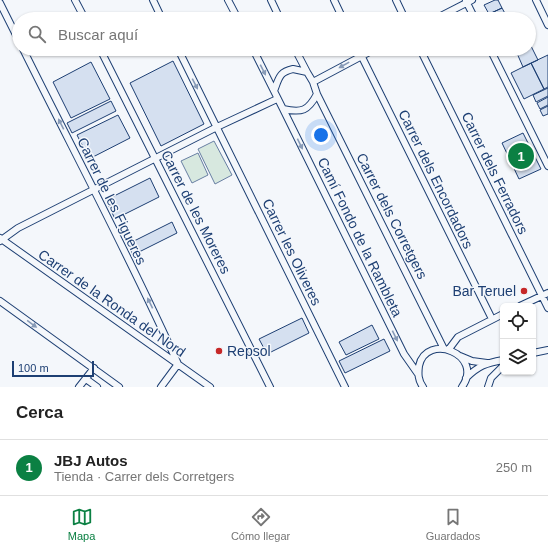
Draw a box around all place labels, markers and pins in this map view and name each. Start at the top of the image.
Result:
pin: 1 [508,141,534,171]
place label: Bar Teruel [452,283,516,299]
marker: Bar Teruel [519,286,529,296]
place label: Repsol [227,343,271,359]
marker: Repsol [214,346,224,356]

